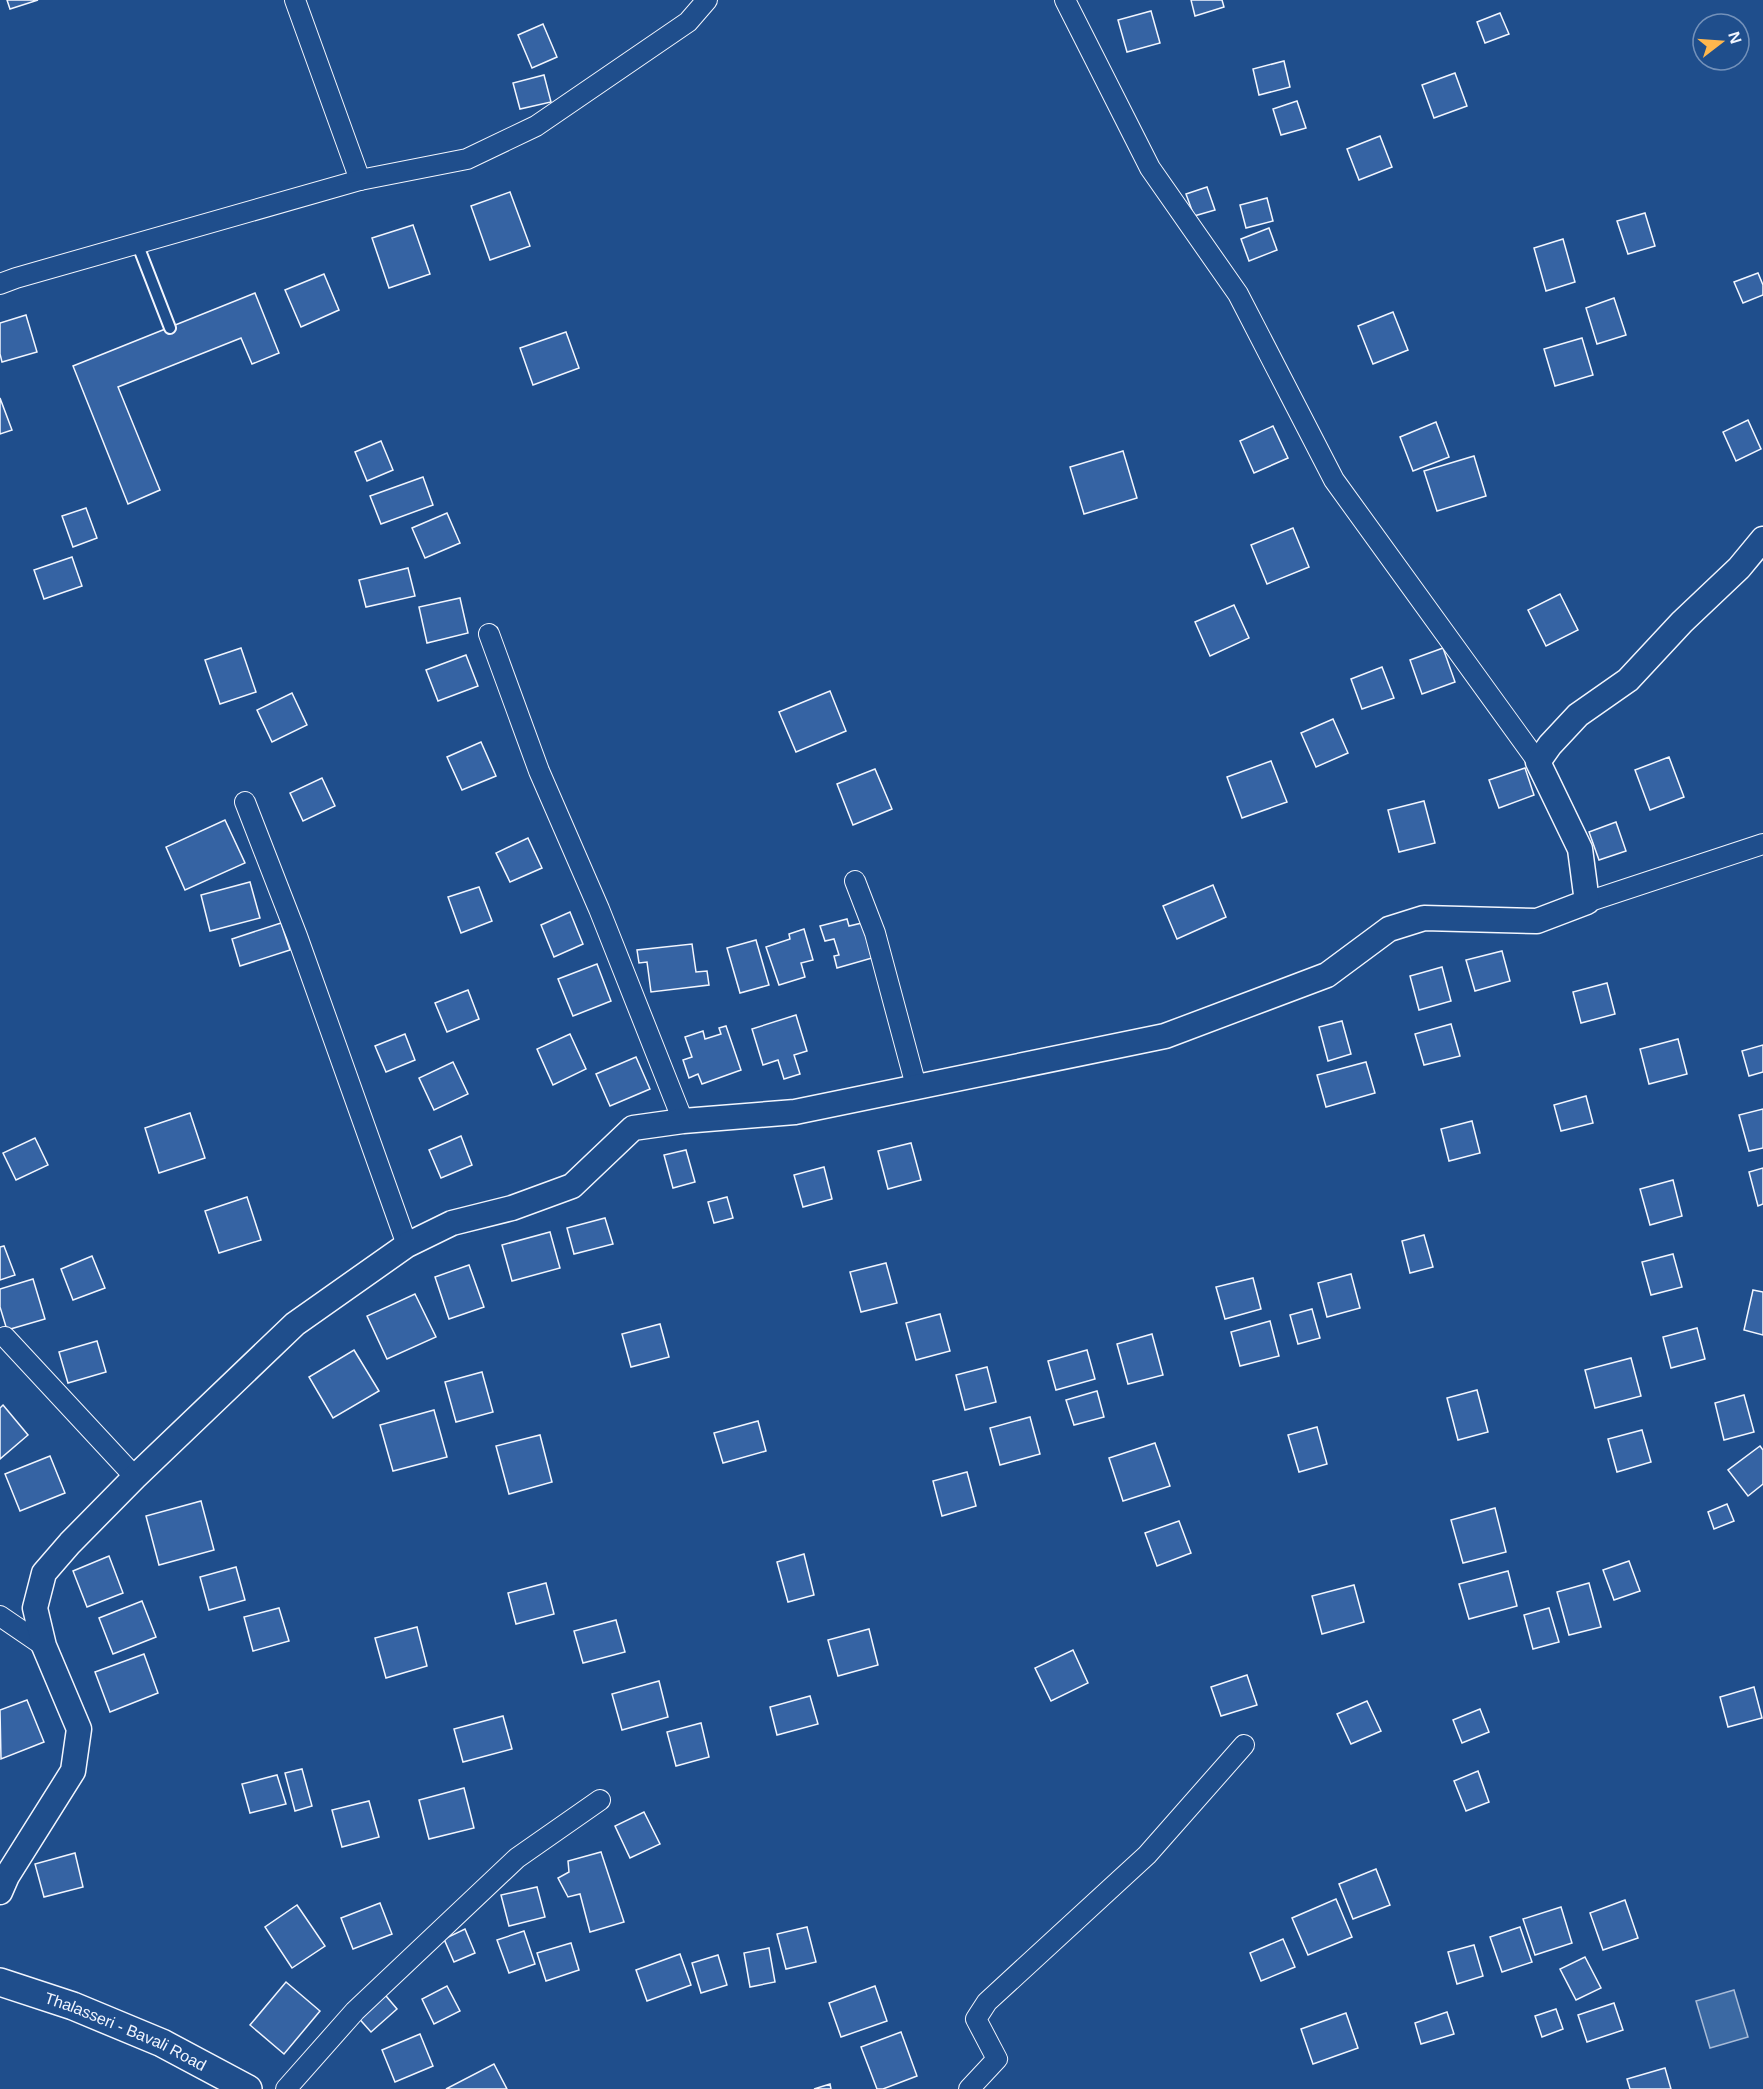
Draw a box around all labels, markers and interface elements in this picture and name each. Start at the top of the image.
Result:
north arrow [1691,12,1751,72]
text: N [1725,30,1745,46]
street label: Thalasseri - Bavali Road [43,1989,209,2074]

